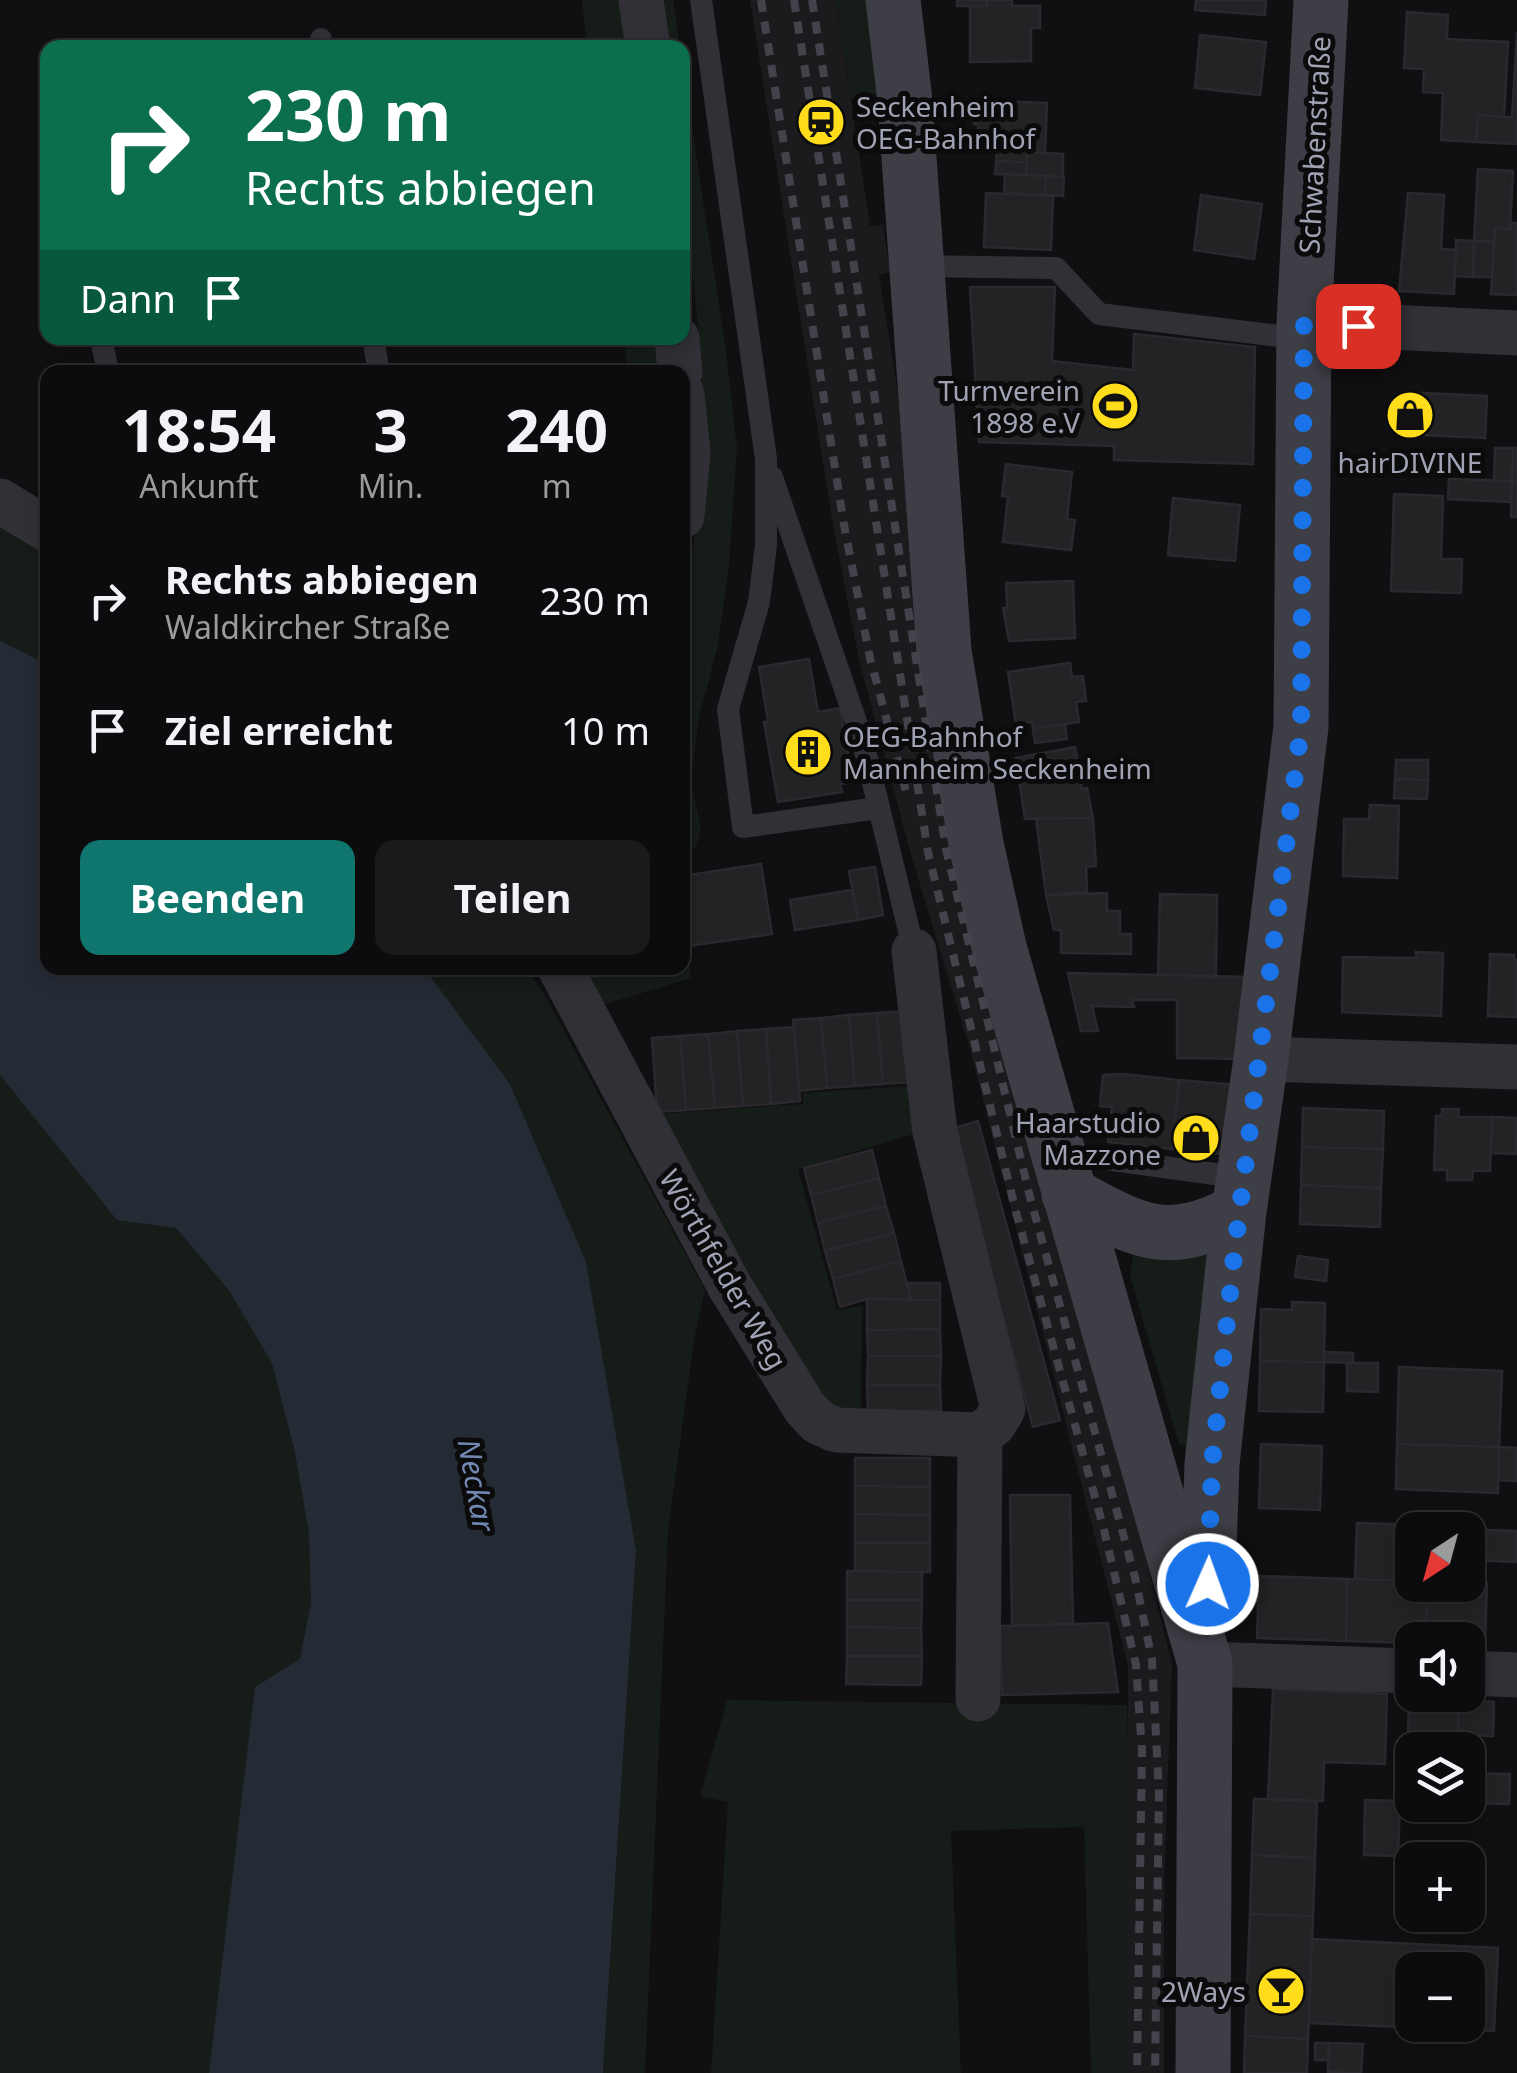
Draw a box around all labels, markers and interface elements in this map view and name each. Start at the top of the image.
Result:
street label: Schwabenstraße [1289,35,1339,255]
text: 230 m [245,66,452,162]
icon: right [80,80,210,210]
place label: Seckenheim OEG-Bahnhof [856,87,1037,157]
station icon: Seckenheim OEG-Bahnhof [795,96,847,148]
text: Rechts abbiegen [245,157,596,218]
icon: arrive [196,270,251,325]
text: Dann [80,272,176,324]
pin [1316,284,1401,369]
icon: arrive [1331,299,1386,354]
place label: Turnverein 1898 e.V [938,371,1080,441]
sports icon: Turnverein 1898 e.V [1089,380,1141,432]
text: 18:54 [122,388,276,470]
text: 3 [373,388,408,470]
text: 240 [505,388,608,470]
shop icon: hairDIVINE [1384,389,1436,441]
place label: hairDIVINE [1338,443,1482,481]
text: Ankunft [139,464,259,507]
text: Min. [358,464,423,507]
text: m [542,464,572,507]
text: Rechts abbiegen [165,553,479,605]
icon: right [80,573,135,628]
text: 230 m [539,574,650,626]
text: Waldkircher Straße [165,605,451,648]
icon: arrive [80,703,135,758]
text: Ziel erreicht [165,704,393,756]
text: 10 m [561,704,650,756]
place label: OEG-Bahnhof Mannheim Seckenheim [843,717,1152,787]
building icon: OEG-Bahnhof Mannheim Seckenheim [782,726,834,778]
button: Beenden [80,840,355,955]
button: Teilen [375,840,650,955]
place label: Haarstudio Mazzone [1015,1103,1161,1173]
shop icon: Haarstudio Mazzone [1170,1112,1222,1164]
street label: Wörthfelder Weg [651,1162,797,1376]
water label: Neckar [449,1435,505,1536]
north arrow [1395,1512,1485,1602]
map controls [1395,1512,1485,2042]
position arrow [1156,1532,1260,1636]
button: sound [1395,1622,1485,1712]
button: layers [1395,1732,1485,1822]
button: + [1395,1842,1485,1932]
button: − [1395,1952,1485,2042]
bar icon: 2Ways [1255,1965,1307,2017]
place label: 2Ways [1161,1972,1246,2010]

